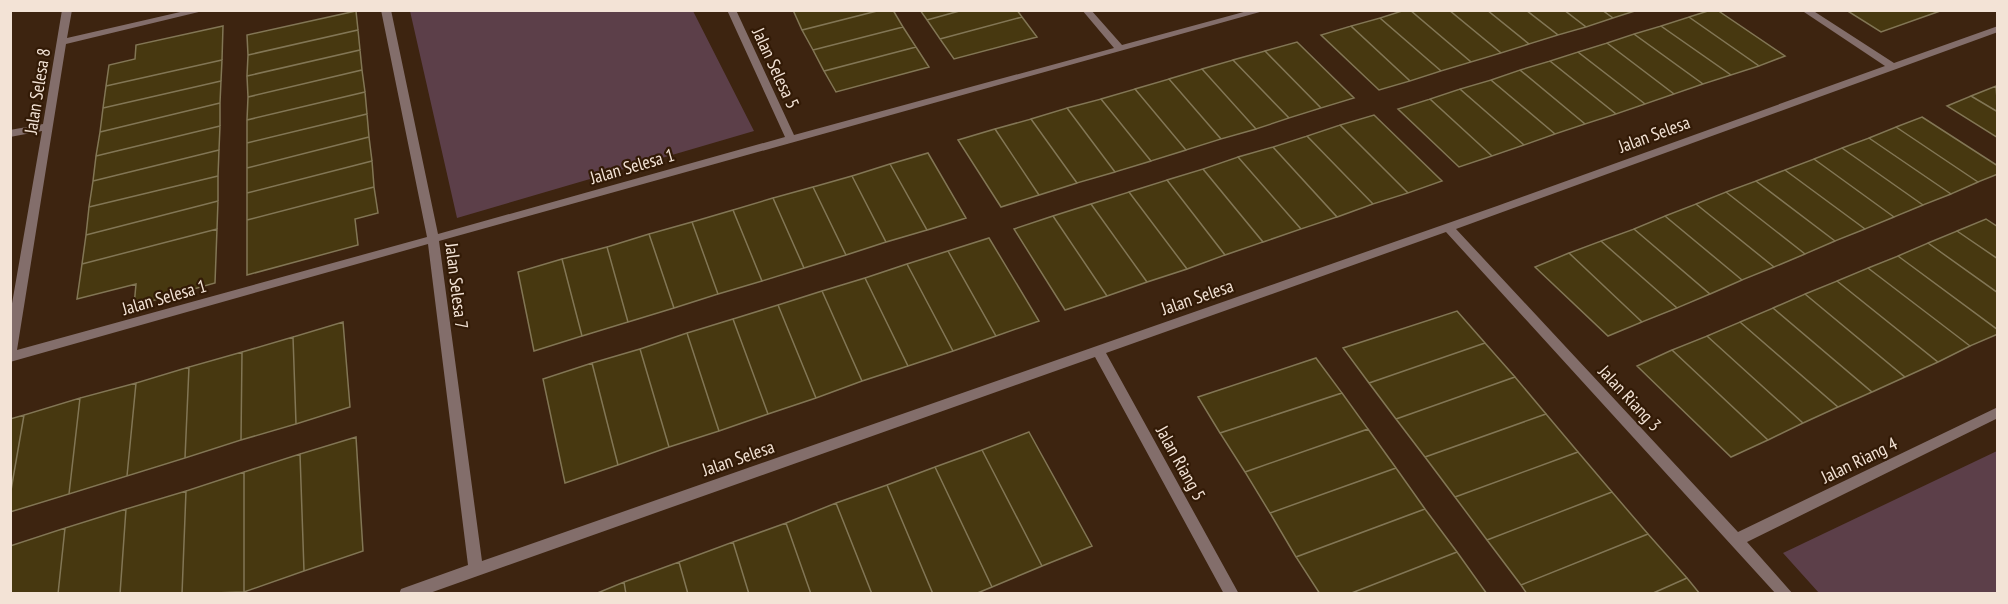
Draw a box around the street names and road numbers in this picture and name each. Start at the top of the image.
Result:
street label: Jalan Selesa 5 [747,23,805,112]
street label: Jalan Selesa 8 [19,46,55,137]
street label: Jalan Selesa [1614,110,1693,158]
street label: Jalan Selesa 1 [586,143,677,189]
street label: Jalan Selesa 7 [440,241,474,330]
street label: Jalan Selesa 1 [118,274,209,320]
street label: Jalan Selesa [1157,274,1236,320]
street label: Jalan Riang 3 [1593,359,1666,436]
street label: Jalan Riang 5 [1151,421,1211,504]
street label: Jalan Riang 4 [1816,432,1901,489]
street label: Jalan Selesa [698,435,777,481]

